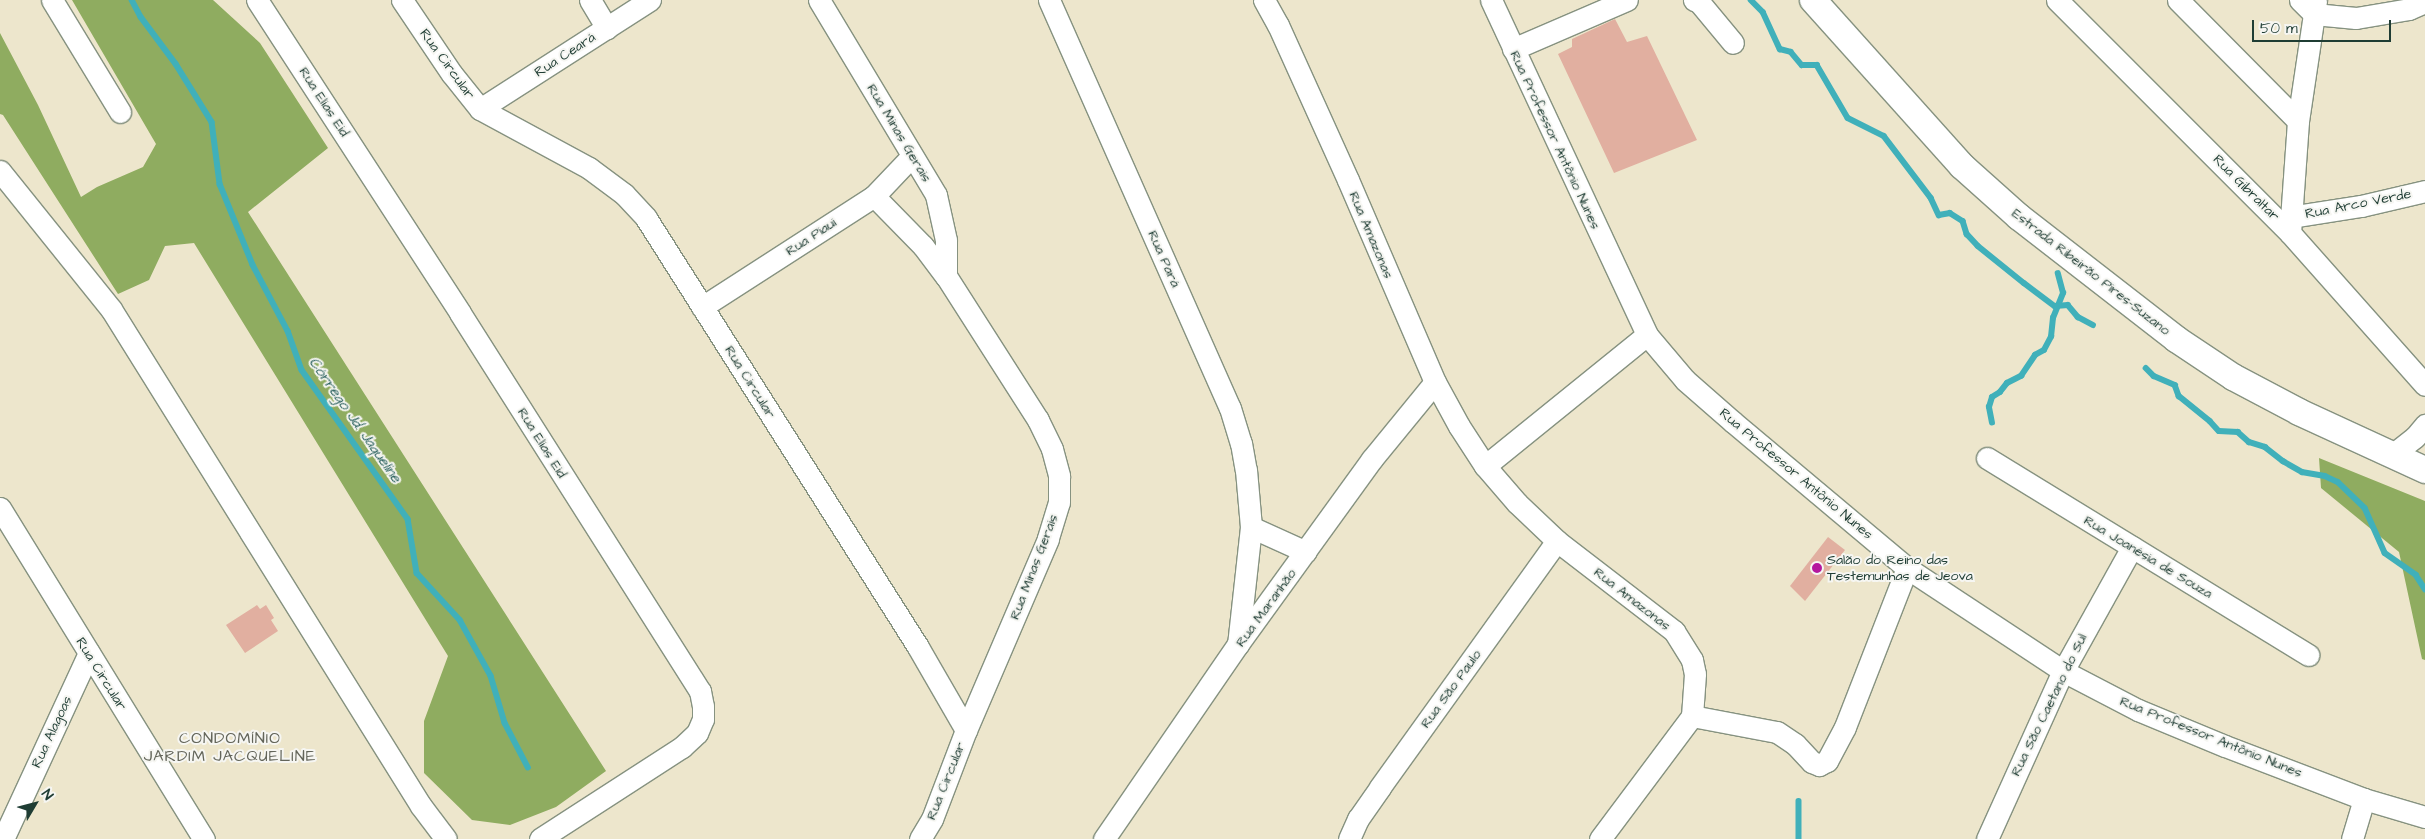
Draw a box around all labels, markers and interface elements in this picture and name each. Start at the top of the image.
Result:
scale bar [2255,10,2394,42]
text: 50 m [2260,18,2298,39]
street label: Rua Circular [416,26,478,102]
street label: Rua Ceará [531,29,599,81]
street label: Rua Professor Antônio Nunes [1506,48,1604,232]
street label: Rua Elias Eid [295,64,353,140]
street label: Rua Minas Gerais [863,81,935,185]
street label: Rua Gibraltar [2209,151,2283,225]
street label: Rua Arco Verde [2304,185,2412,223]
street label: Rua Amazonas [1345,189,1397,281]
street label: Estrada Ribeirão Pires-Suzano [2008,205,2174,339]
street label: Rua Piaui [782,214,840,260]
street label: Rua Pará [1144,228,1184,290]
street label: Rua Circular [721,343,779,421]
water label: Córrego Jd. Jaqueline [305,354,405,486]
street label: Rua Elias Eid [514,405,570,481]
street label: Rua Professor Antônio Nunes [1716,405,1876,543]
street label: Rua Minas Gerais [1006,512,1062,622]
street label: Rua Joanésia de Souza [2081,512,2215,602]
place label: Salão do Reino das Testemunhas de Jeova [1827,552,1973,584]
marker: Salão do Reino das Testemunhas de Jeova [1811,562,1823,574]
street label: Rua Amazonas [1590,564,1674,634]
street label: Rua Maranhão [1232,566,1300,650]
street label: Rua São Caetano do Sul [2007,631,2091,779]
street label: Rua Circular [72,635,130,713]
street label: Rua São Paulo [1417,647,1485,731]
street label: Rua Alagoas [28,693,76,771]
street label: Rua Professor Antônio Nunes [2117,693,2305,781]
district label: CONDOMÍNIO JARDIM JACQUELINE [142,728,318,766]
street label: Rua Circular [923,740,969,822]
north arrow [10,779,60,829]
text: N [36,785,58,804]

